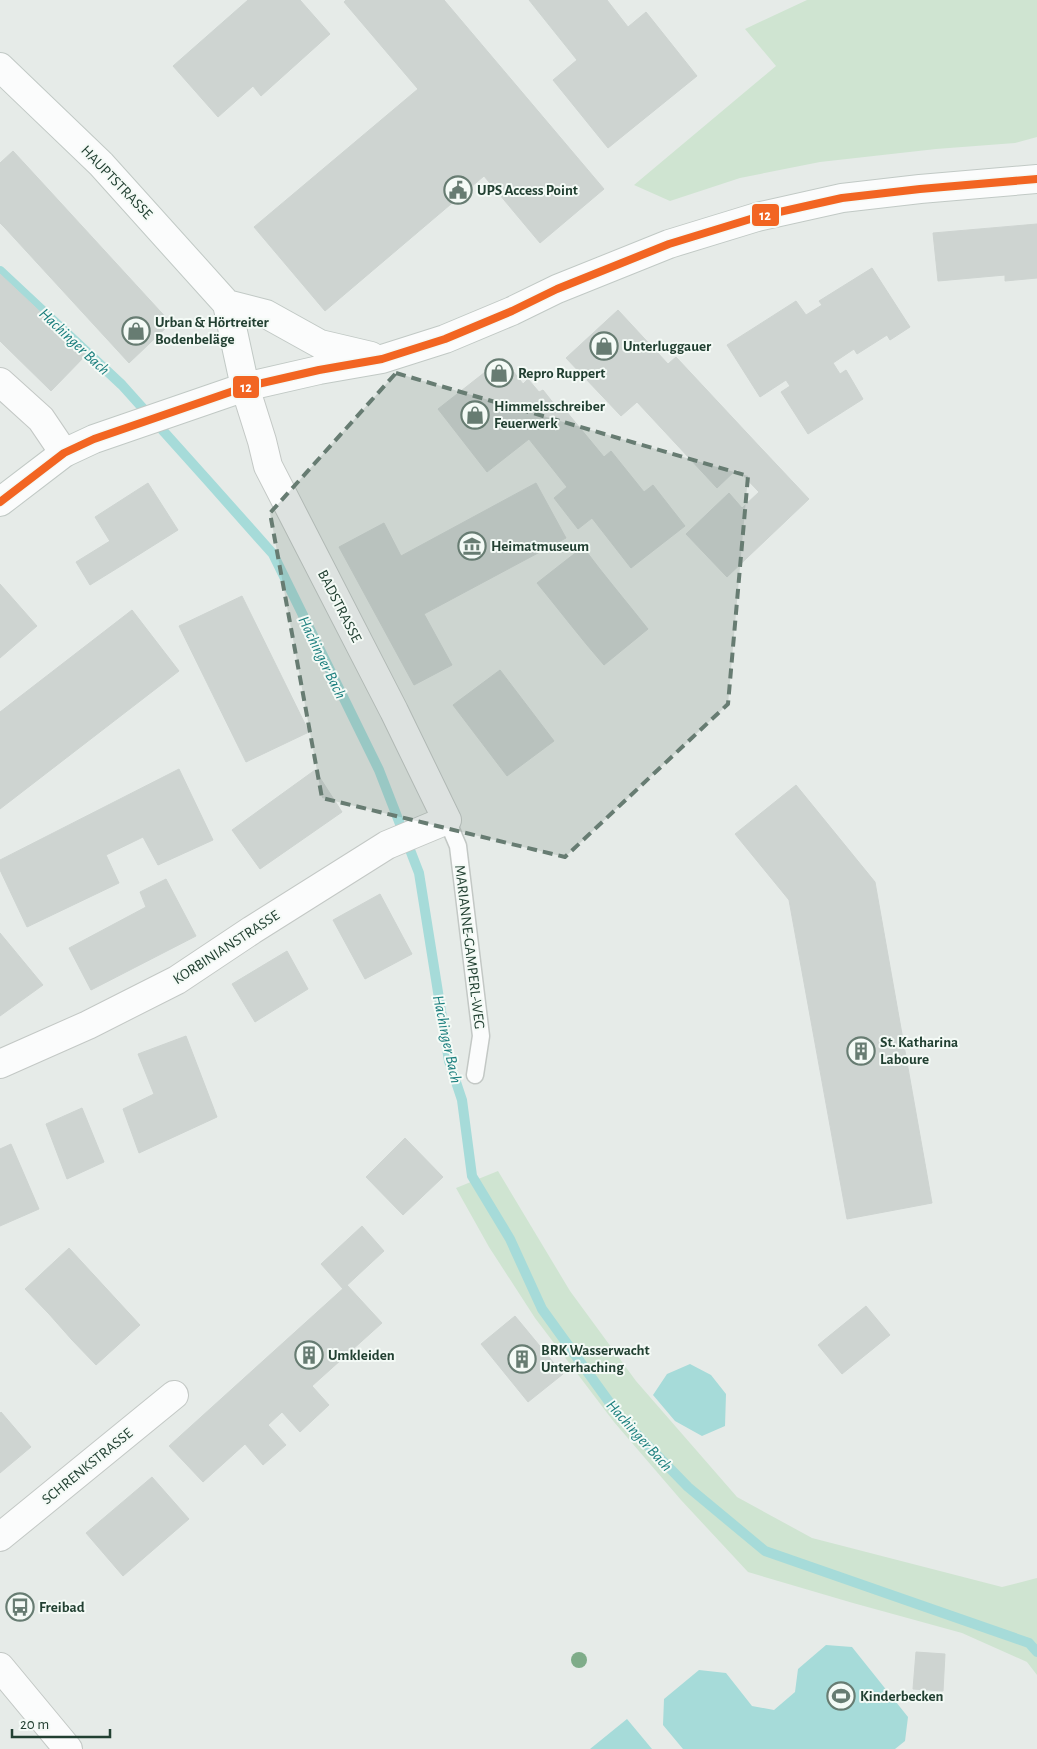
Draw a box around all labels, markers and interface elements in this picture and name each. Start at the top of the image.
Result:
street label: HAUPTSTRASSE [78,143,155,222]
public building icon: UPS Access Point [443,175,473,205]
place label: UPS Access Point [477,183,578,198]
line badge: 12 [751,203,780,227]
text: 12 [759,209,771,223]
water label: Hachinger Bach [36,305,113,378]
place label: Urban & Hörtreiter Bodenbeläge [155,315,270,347]
shop icon: Urban & Hörtreiter Bodenbeläge [121,316,151,346]
shop icon: Unterluggauer [589,331,619,361]
place label: Unterluggauer [623,339,712,354]
shop icon: Repro Ruppert [484,358,514,388]
place label: Repro Ruppert [518,366,605,381]
line badge: 12 [232,375,260,399]
text: 12 [240,381,252,395]
place label: Himmelsschreiber Feuerwerk [494,399,606,431]
shop icon: Himmelsschreiber Feuerwerk [460,400,490,430]
museum icon: Heimatmuseum [457,531,487,561]
place label: Heimatmuseum [491,539,589,554]
street label: BADSTRASSE [315,568,364,645]
water label: Hachinger Bach [295,614,349,701]
street label: MARIANNE-GAMPERL-WEG [452,864,487,1030]
street label: KORBINIANSTRASSE [170,907,282,987]
water label: Hachinger Bach [430,994,464,1085]
place label: St. Katharina Laboure [880,1035,958,1067]
building icon: St. Katharina Laboure [846,1036,876,1066]
building icon: Umkleiden [294,1340,324,1370]
place label: BRK Wasserwacht Unterhaching [541,1343,650,1375]
building icon: BRK Wasserwacht Unterhaching [507,1344,537,1374]
place label: Umkleiden [328,1348,395,1363]
water label: Hachinger Bach [603,1397,675,1474]
street label: SCHRENKSTRASSE [39,1425,135,1507]
bus stop icon: Freibad [5,1592,35,1622]
place label: Freibad [39,1600,85,1615]
sports icon: Kinderbecken [826,1681,856,1711]
place label: Kinderbecken [860,1689,944,1704]
scale bar [12,1706,110,1738]
text: 20 m [20,1717,49,1732]

